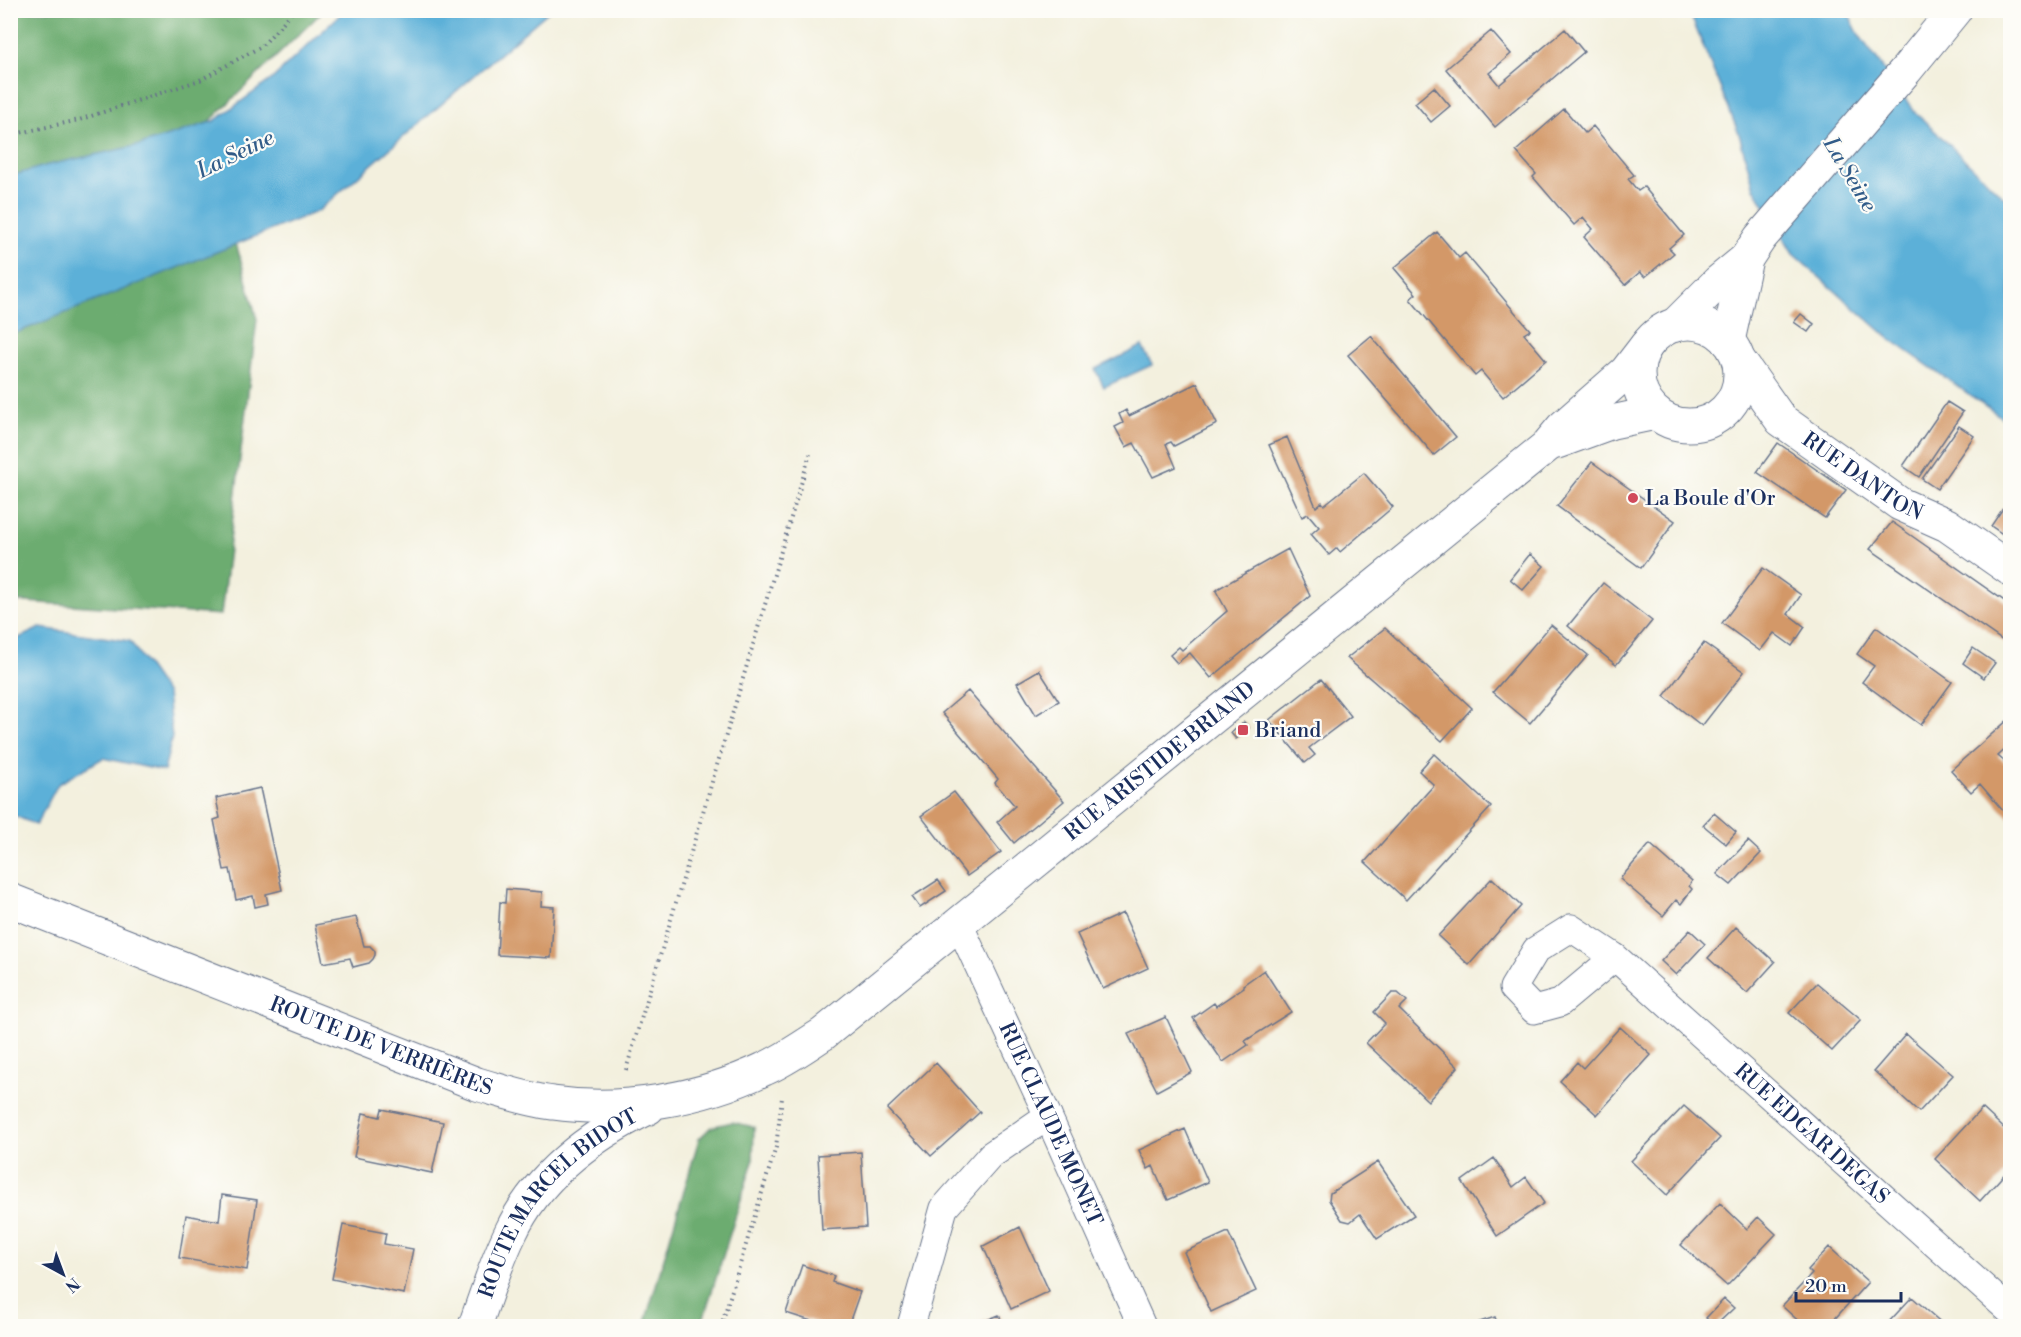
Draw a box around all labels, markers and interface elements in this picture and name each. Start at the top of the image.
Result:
water label: La Seine [192,124,279,185]
water label: La Seine [1816,132,1882,217]
street label: RUE DANTON [1797,427,1927,527]
place label: La Boule d'Or [1645,486,1776,512]
marker: La Boule d'Or [1626,491,1640,505]
street label: RUE ARISTIDE BRIAND [1059,676,1261,847]
place label: Briand [1254,718,1321,744]
marker: Briand [1236,723,1250,737]
street label: ROUTE DE VERRIÈRES [266,992,495,1102]
street label: RUE CLAUDE MONET [992,1018,1108,1230]
street label: RUE EDGAR DEGAS [1728,1058,1894,1210]
street label: ROUTE MARCEL BIDOT [474,1103,643,1302]
north arrow [33,1244,93,1304]
scale bar [1796,1265,1901,1303]
text: N [61,1273,84,1296]
text: 20 m [1805,1275,1847,1298]

